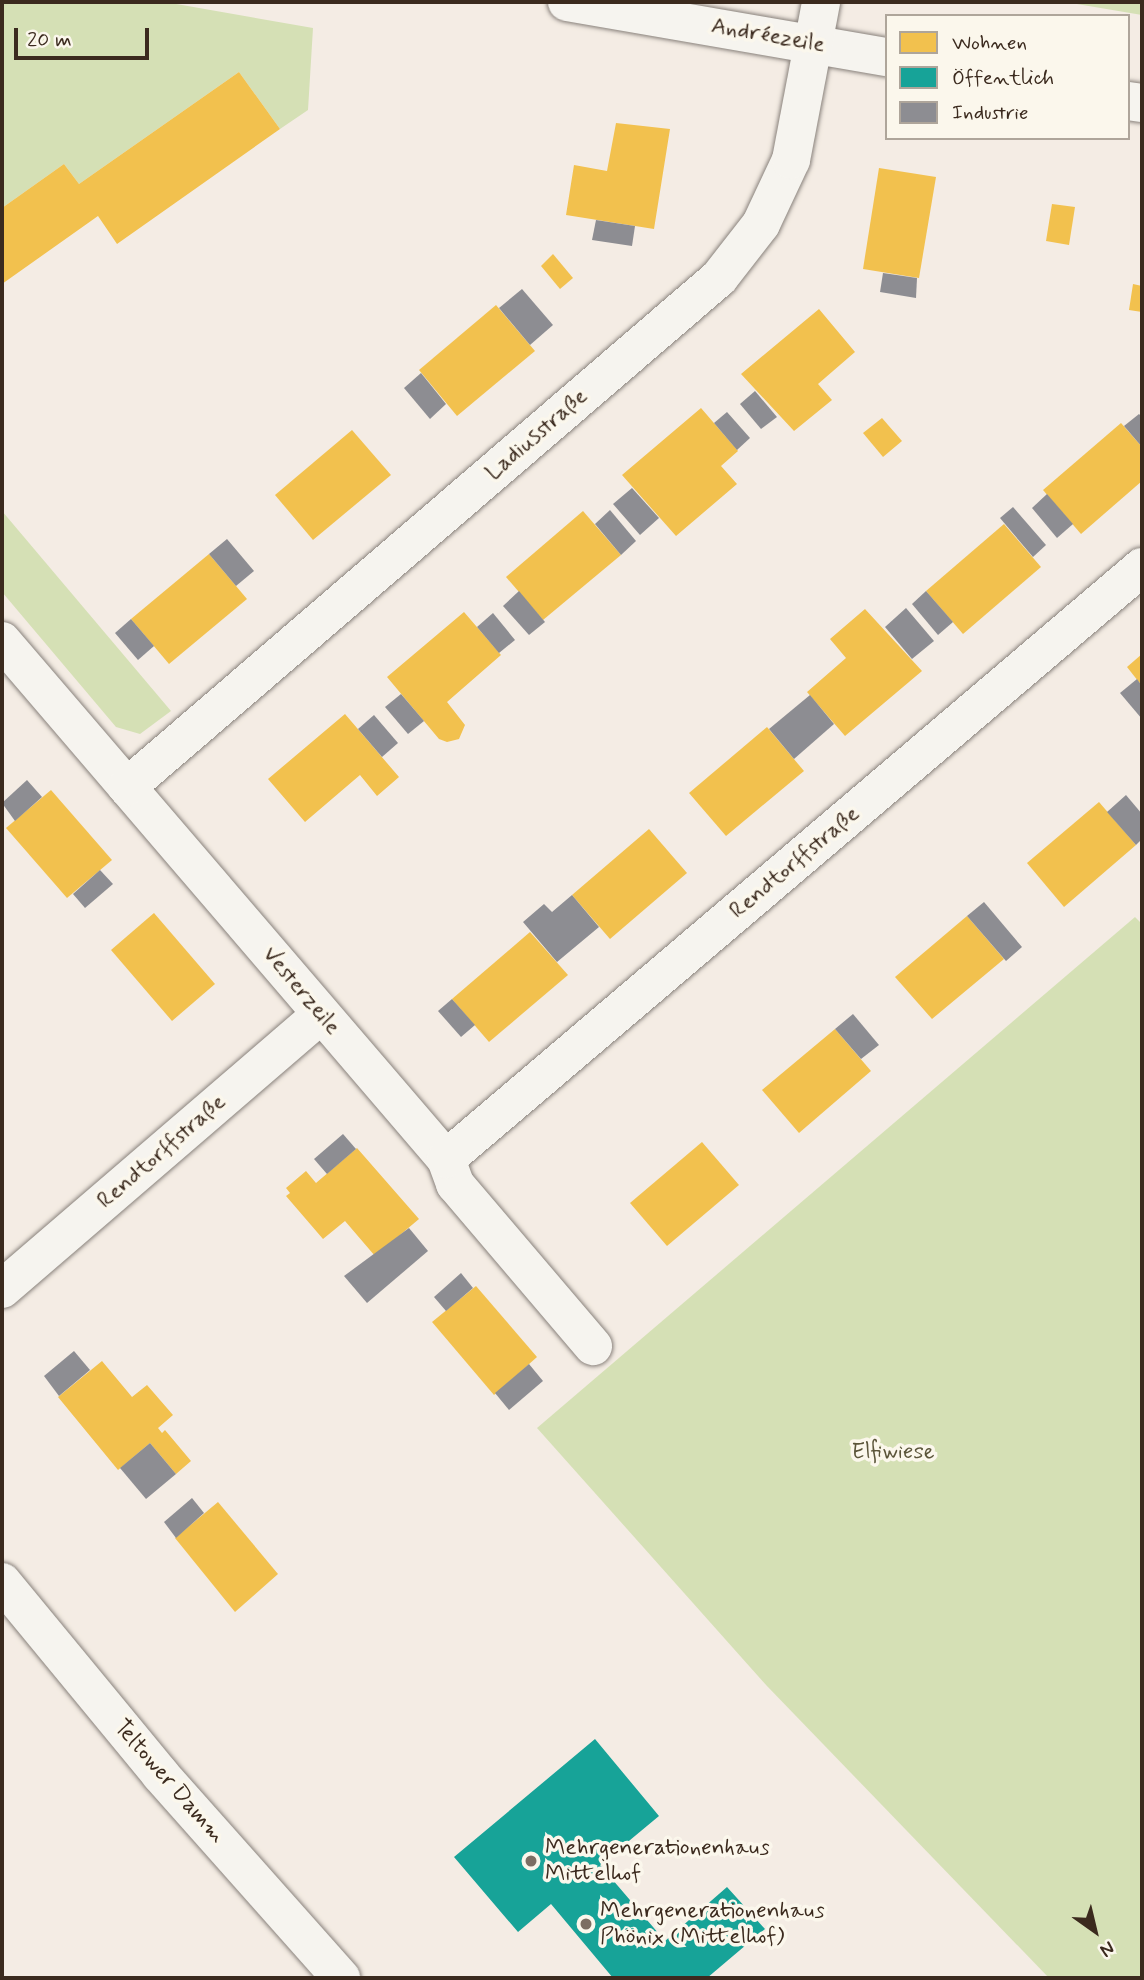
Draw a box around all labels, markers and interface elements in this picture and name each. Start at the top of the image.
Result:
street label: Andréezeile [709,12,827,60]
scale bar [18,14,152,58]
legend [885,14,1130,140]
text: 20 m [27,26,72,54]
text: Wohnen [952,29,1027,57]
text: Öffentlich [952,64,1054,92]
text: Industrie [952,99,1028,127]
street label: Ladiusstraße [480,383,594,487]
street label: Rendtorffstraße [724,801,866,925]
street label: Vesterzeile [256,941,346,1041]
street label: Rendtorffstraße [92,1089,232,1215]
park label: Elfiwiese [851,1438,935,1466]
street label: Teltower Damm [106,1712,232,1852]
place label: Mehrgenerationenhaus Mittelhof [545,1834,770,1888]
marker: Mehrgenerationenhaus Mittelhof [523,1853,539,1869]
north arrow [1060,1896,1130,1966]
place label: Mehrgenerationenhaus Phönix (Mittelhof) [600,1897,825,1951]
marker: Mehrgenerationenhaus Phönix (Mittelhof) [578,1916,594,1932]
text: N [1095,1935,1119,1963]

